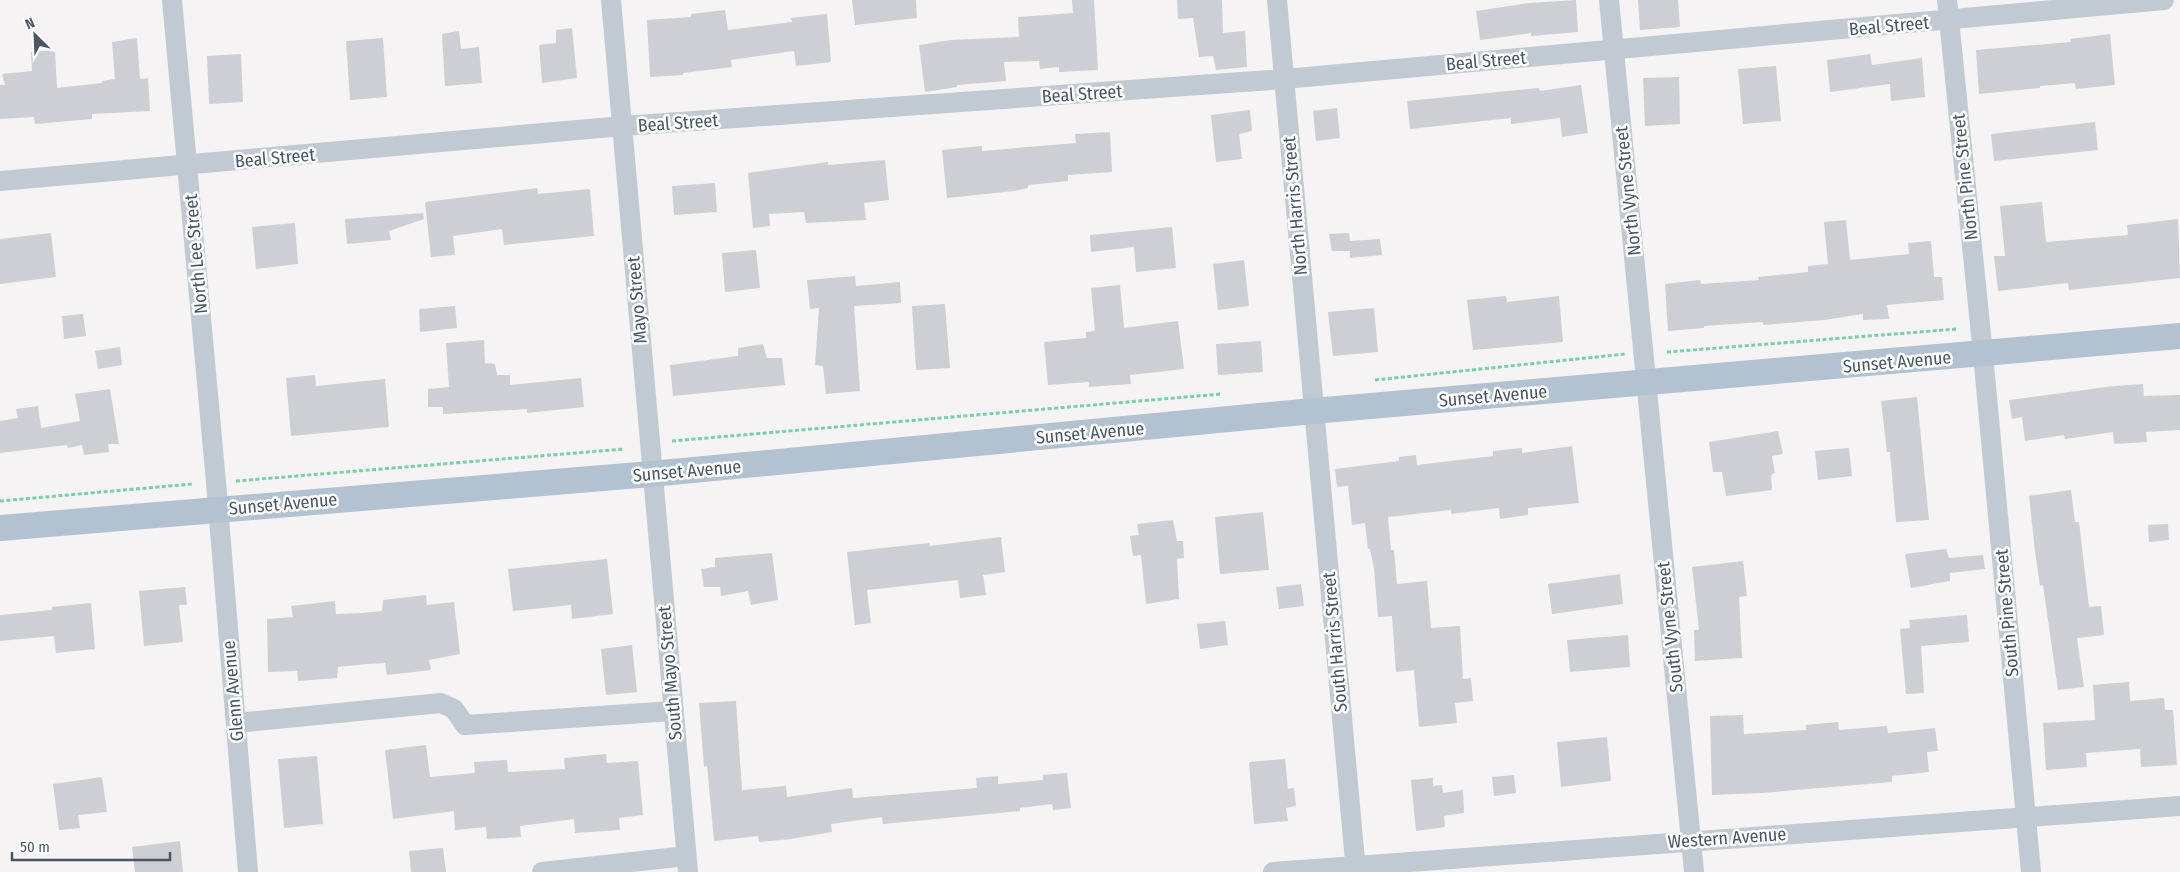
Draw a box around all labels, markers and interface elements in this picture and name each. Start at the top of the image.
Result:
north arrow [10,10,60,60]
street label: Beal Street [1848,12,1930,40]
text: N [23,14,37,33]
street label: Beal Street [1445,47,1527,75]
street label: Beal Street [1041,80,1123,108]
street label: Beal Street [637,109,719,137]
street label: North Pine Street [1947,113,1983,241]
street label: North Vyne Street [1610,125,1646,257]
street label: North Harris Street [1278,136,1312,276]
street label: Beal Street [234,144,316,172]
street label: North Lee Street [180,193,212,315]
street label: Mayo Street [622,255,652,344]
street label: Sunset Avenue [1842,346,1952,378]
street label: Sunset Avenue [1438,380,1548,412]
street label: Sunset Avenue [1035,417,1145,449]
street label: Sunset Avenue [632,455,742,487]
street label: Sunset Avenue [228,488,338,520]
street label: South Pine Street [1990,548,2024,678]
street label: South Vyne Street [1652,560,1688,693]
street label: South Harris Street [1318,571,1352,713]
street label: South Mayo Street [653,605,687,741]
street label: Glenn Avenue [218,640,248,742]
street label: Western Avenue [1667,823,1787,853]
scale bar [12,830,170,862]
text: 50 m [20,838,50,856]

